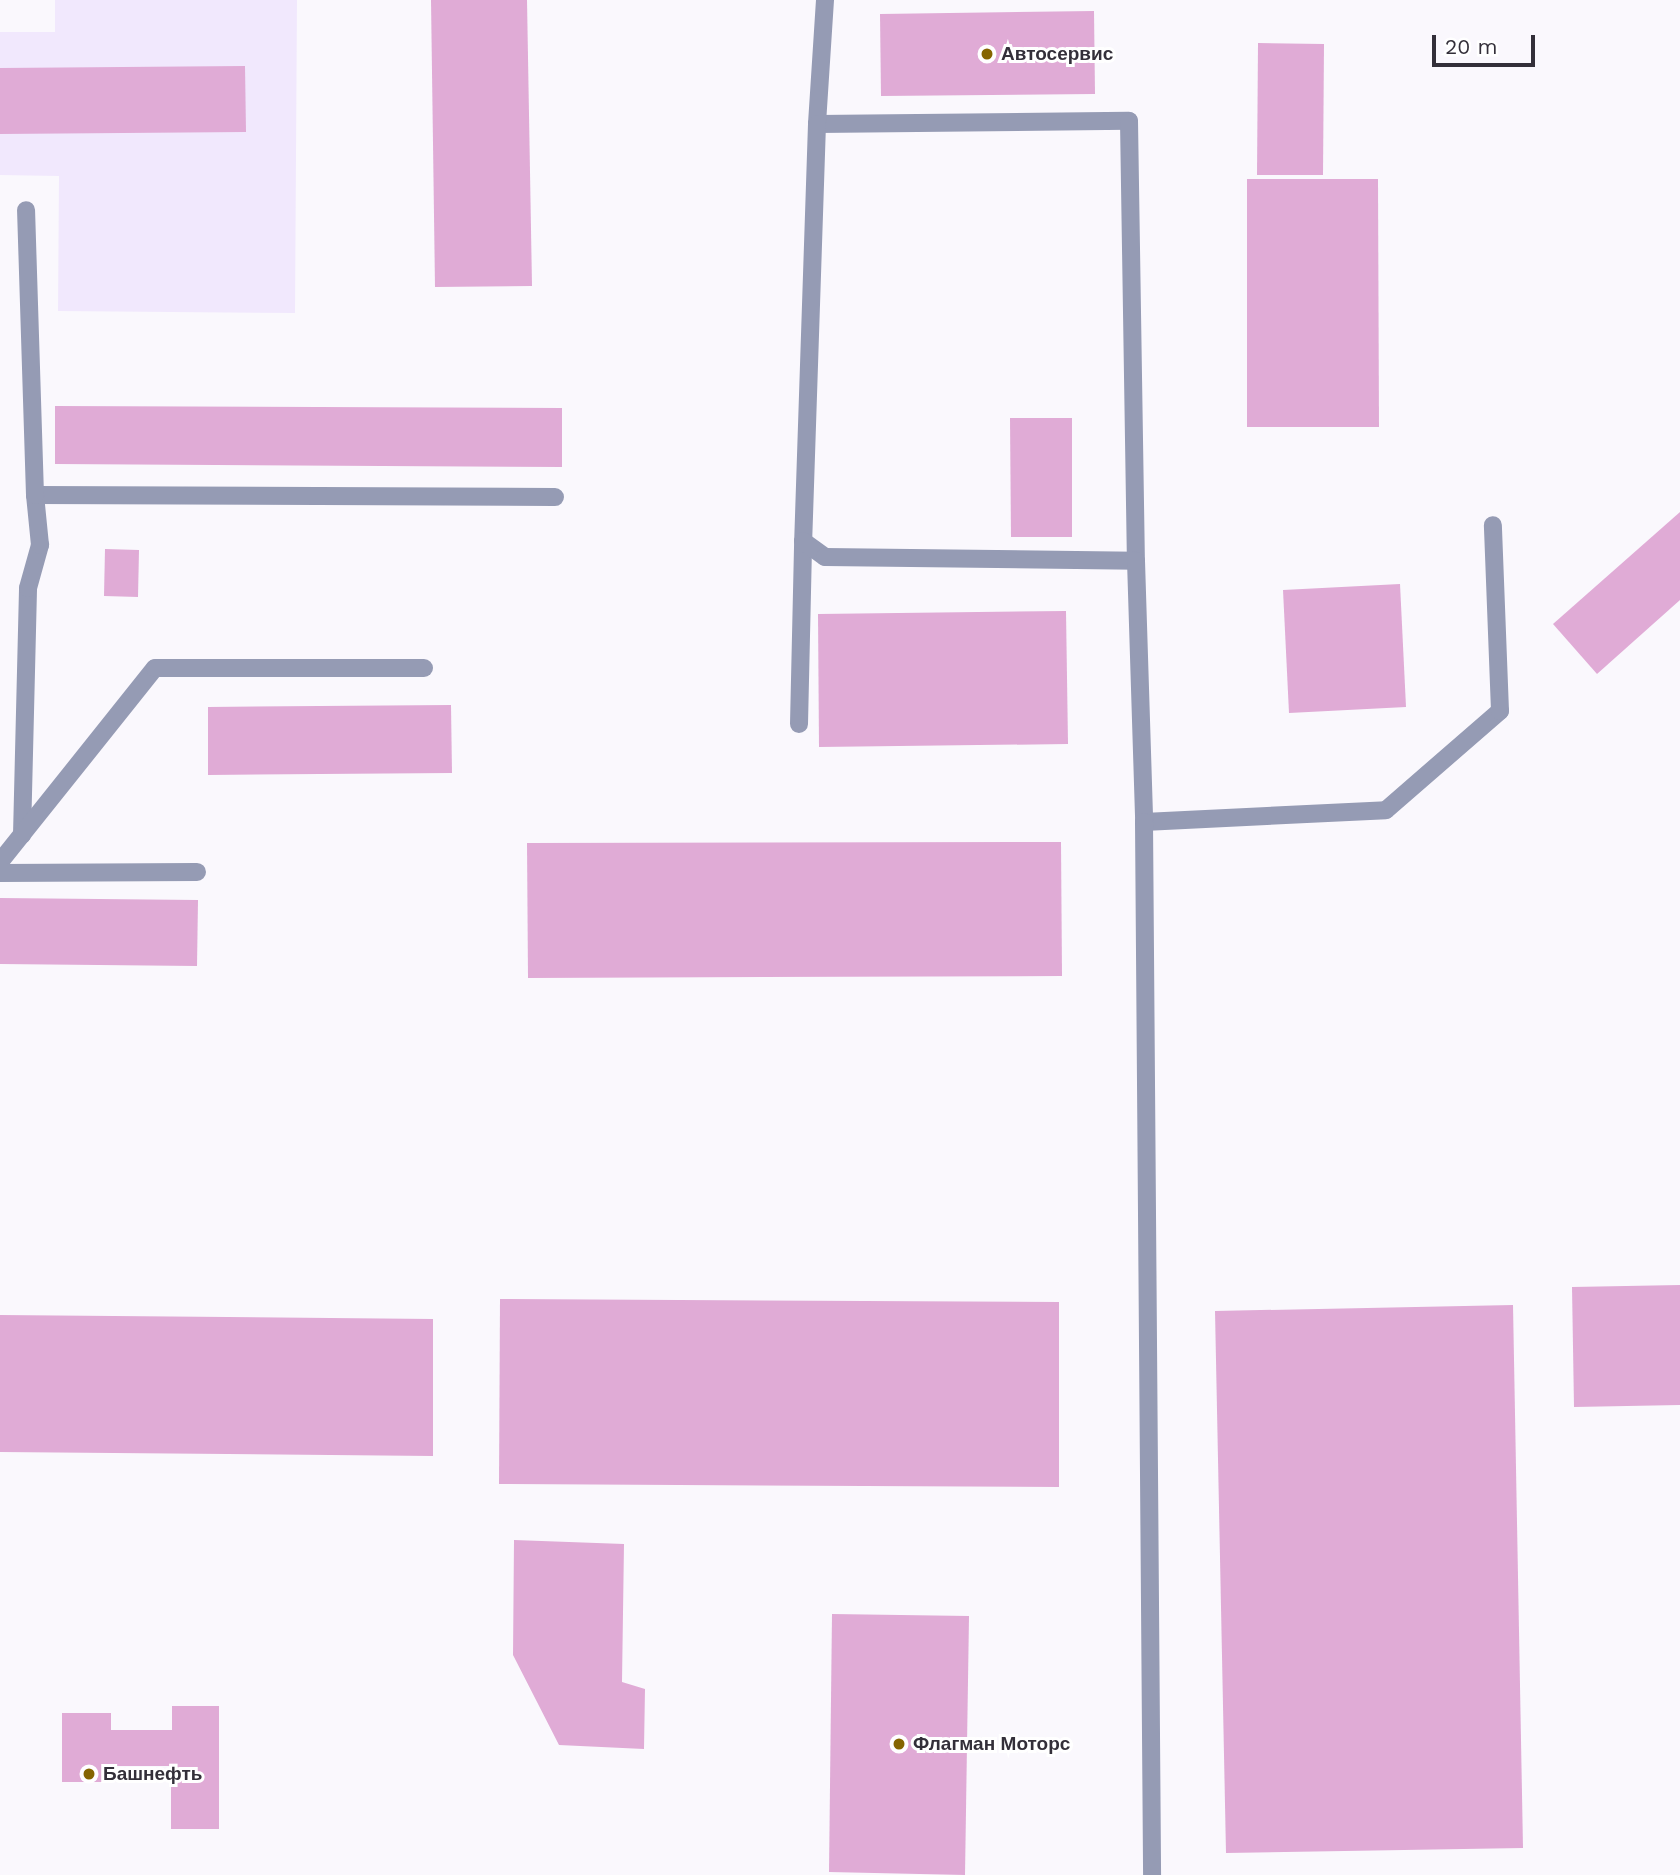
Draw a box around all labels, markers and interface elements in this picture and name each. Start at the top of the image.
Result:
scale bar [1435,21,1538,65]
text: 20 m [1445,34,1497,59]
place label: Автосервис [1001,43,1113,65]
marker: Автосервис [979,46,995,62]
place label: Флагман Моторс [913,1733,1070,1755]
marker: Флагман Моторс [891,1736,907,1752]
place label: Башнефть [103,1763,202,1785]
marker: Башнефть [81,1766,97,1782]

